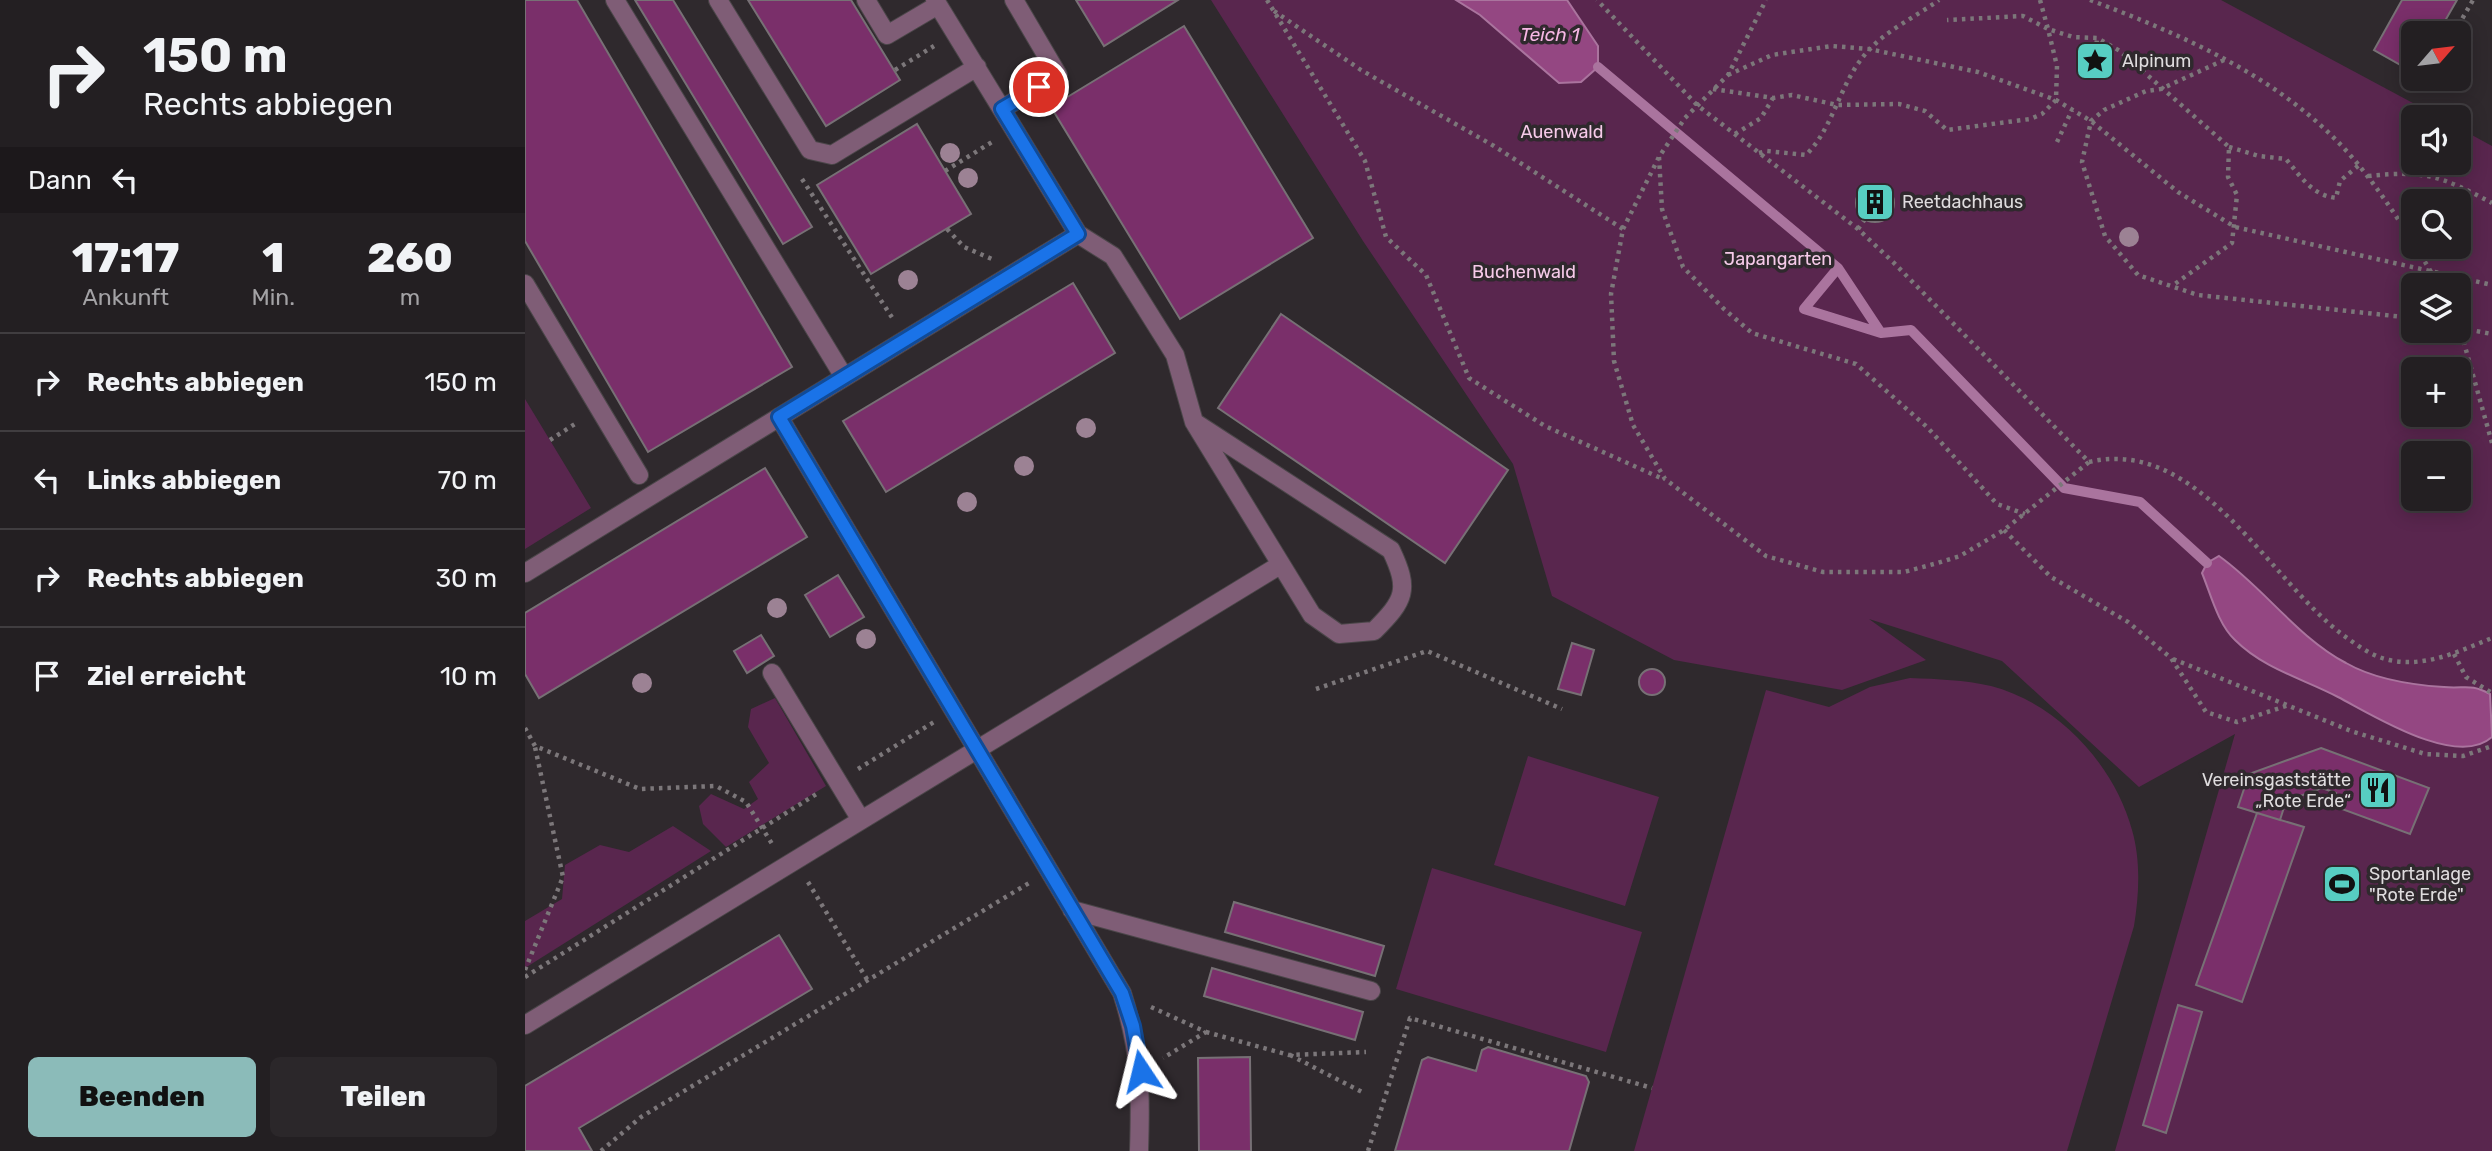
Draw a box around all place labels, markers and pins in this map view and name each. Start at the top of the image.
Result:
place icon: Alpinum [2074,40,2116,82]
place label: Alpinum [2122,50,2191,72]
pin [1009,57,1069,117]
building icon: Reetdachhaus [1854,181,1896,223]
place label: Reetdachhaus [1902,191,2023,213]
place label: Vereinsgaststätte „Rote Erde“ [2202,769,2351,812]
restaurant icon: Vereinsgaststätte „Rote Erde“ [2357,769,2399,811]
sports icon: Sportanlage "Rote Erde" [2321,863,2363,905]
place label: Sportanlage "Rote Erde" [2369,863,2471,906]

